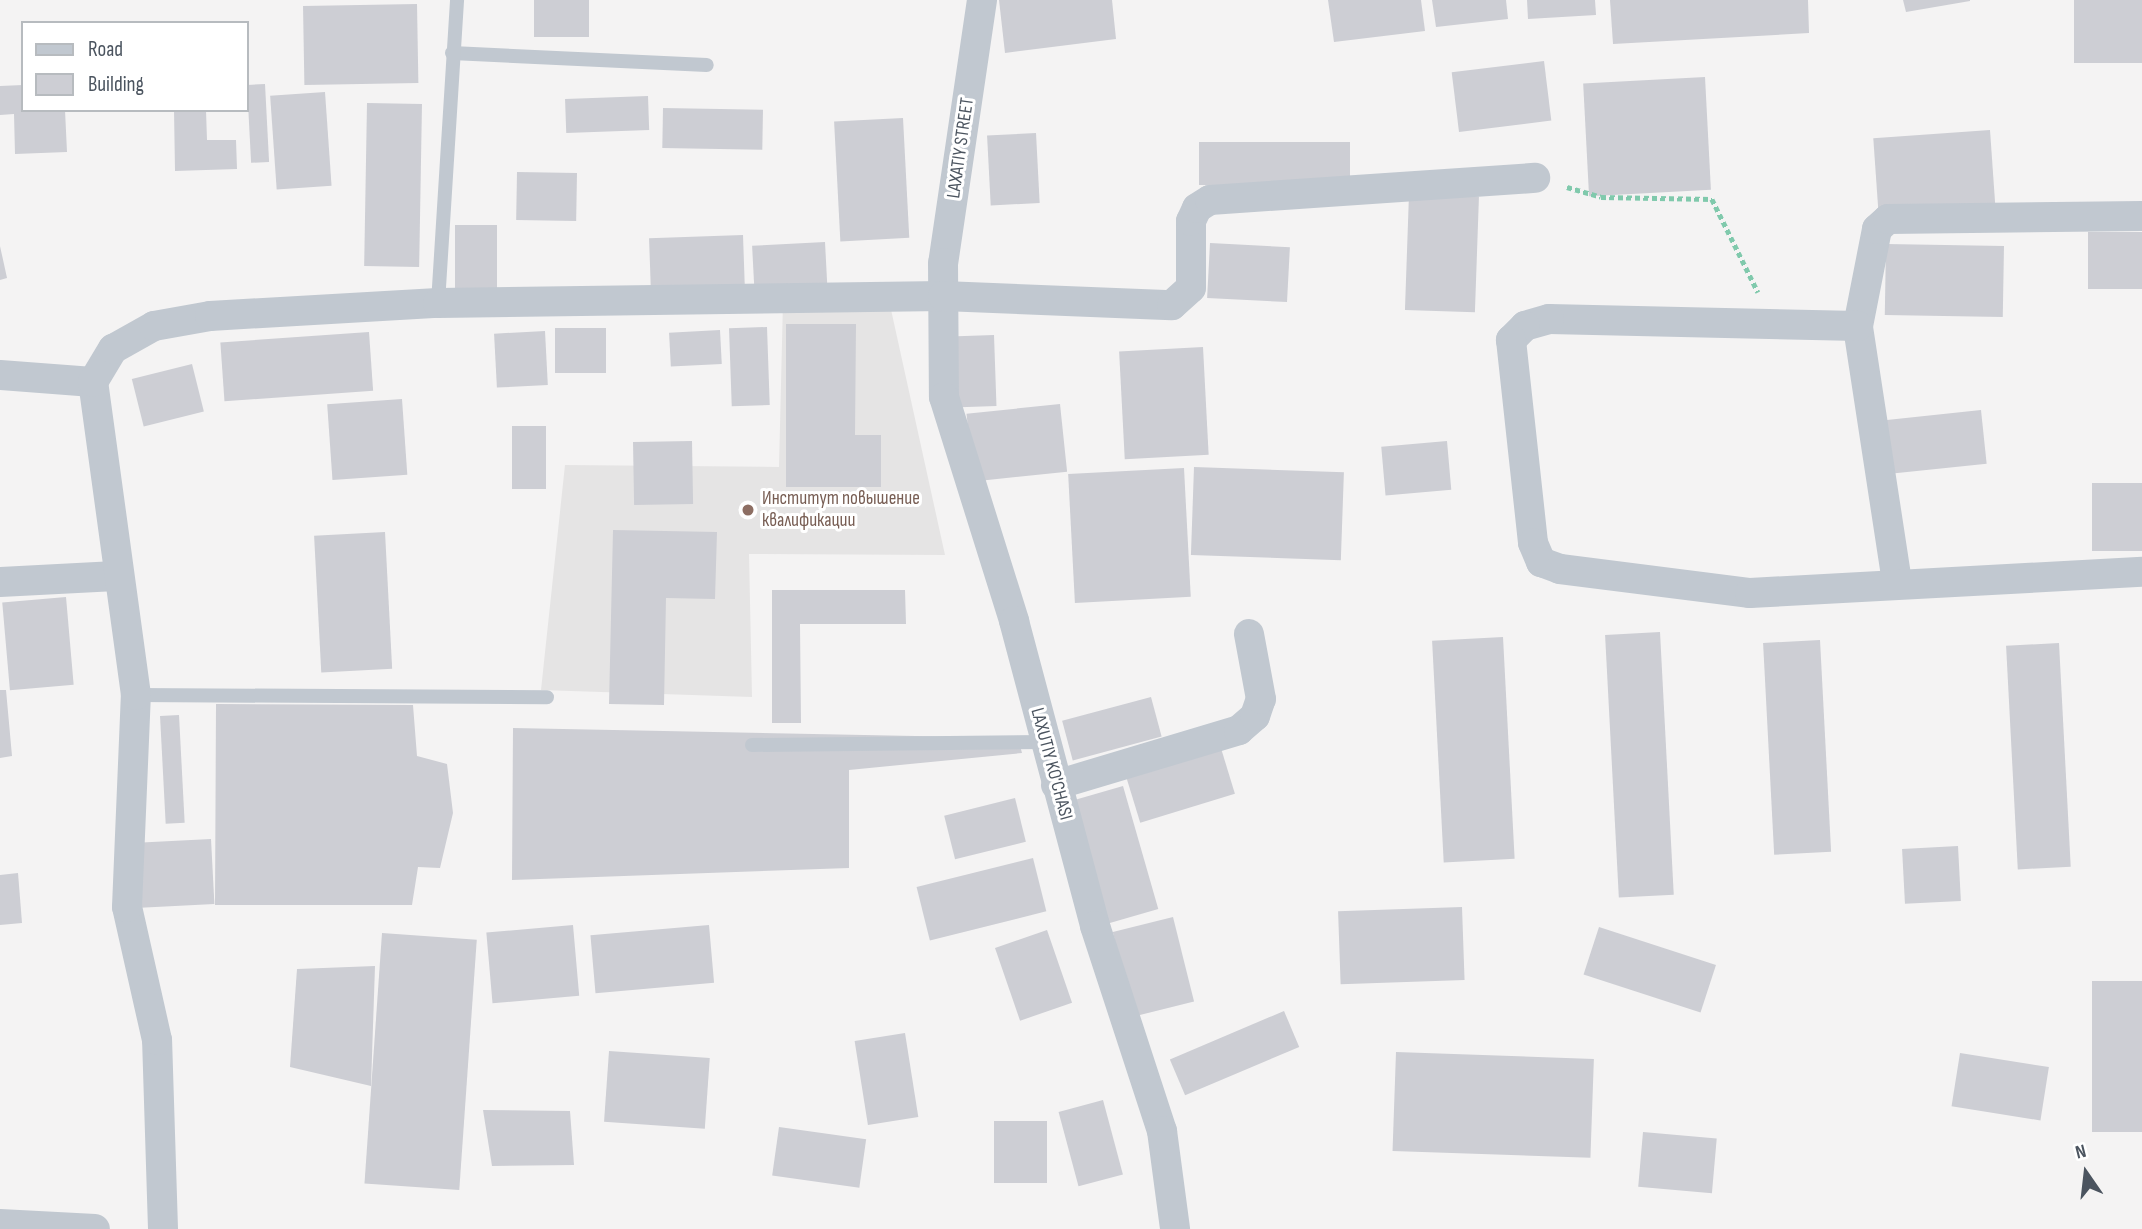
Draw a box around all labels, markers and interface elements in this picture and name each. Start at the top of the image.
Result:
legend [21,21,248,112]
text: Road [88,37,123,62]
text: Building [88,72,144,97]
street label: LAXATIY STREET [943,96,979,200]
place label: Институт повышение квалификации [762,488,920,532]
marker: Институт повышение квалификации [740,502,756,518]
street label: LAXUTIY KO'CHASI [1025,705,1077,823]
north arrow [2051,1138,2121,1208]
text: N [2073,1140,2089,1165]

